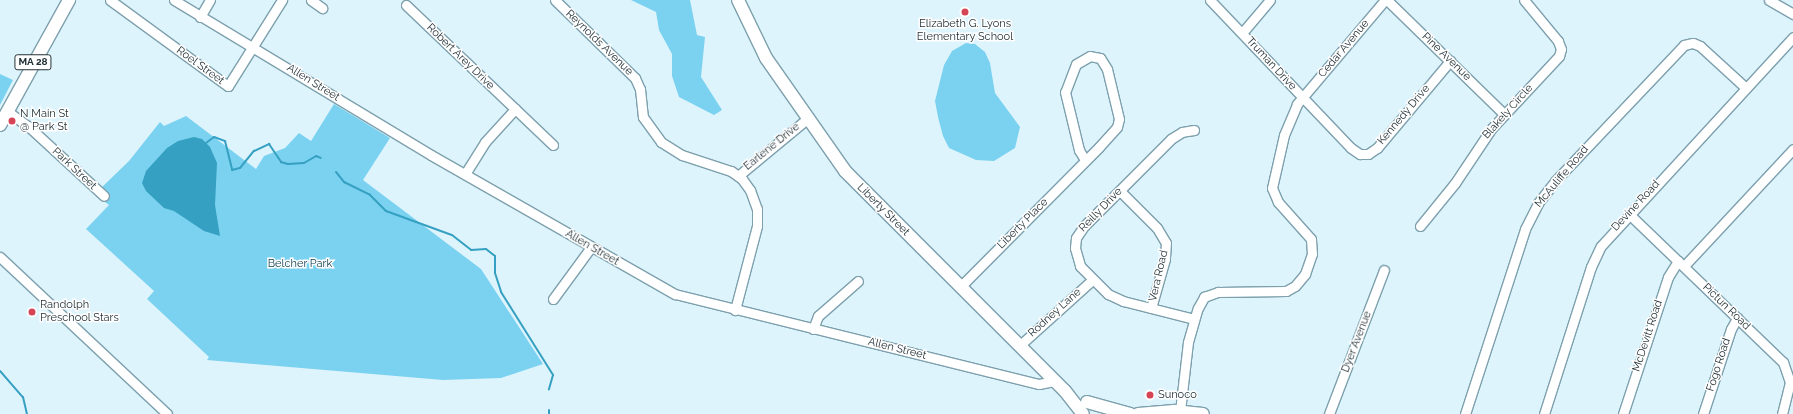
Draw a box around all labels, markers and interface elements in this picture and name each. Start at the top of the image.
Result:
street label: Reynolds Avenue [562,7,636,79]
marker: Elizabeth G. Lyons Elementary School [960,7,970,17]
street label: Cedar Avenue [1316,17,1372,81]
place label: Elizabeth G. Lyons Elementary School [917,18,1013,44]
street label: Robert Arey Drive [423,21,497,93]
street label: Pine Avenue [1419,30,1473,84]
street label: Truman Drive [1243,35,1299,93]
street label: Roel Street [173,44,227,88]
road number: MA 28 [14,54,52,70]
street label: Allen Street [284,62,342,104]
street label: Kennedy Drive [1375,82,1433,148]
street label: Blakely Circle [1480,82,1536,142]
place label: N Main St @ Park St [20,108,69,134]
marker: N Main St @ Park St [7,116,17,126]
street label: Earlene Drive [741,121,803,173]
street label: McAuliffe Road [1532,143,1592,211]
street label: Park Street [49,145,99,193]
street label: Devine Road [1609,178,1663,234]
street label: Liberty Street [854,181,912,239]
street label: Reilly Drive [1077,185,1125,235]
street label: Liberty Place [995,196,1051,252]
street label: Allen Street [563,227,621,269]
street label: Vera Road [1147,249,1171,303]
park label: Belcher Park [268,257,332,271]
street label: Pictun Road [1699,281,1753,333]
street label: Rodney Lane [1026,286,1084,340]
street label: McDevitt Road [1630,298,1666,374]
place label: Randolph Preschool Stars [40,299,119,325]
marker: Randolph Preschool Stars [27,307,37,317]
street label: Dyer Avenue [1339,309,1375,375]
street label: Allen Street [866,335,928,363]
street label: Fogo Road [1704,337,1734,393]
place label: Sunoco [1158,388,1197,402]
marker: Sunoco [1145,390,1155,400]

